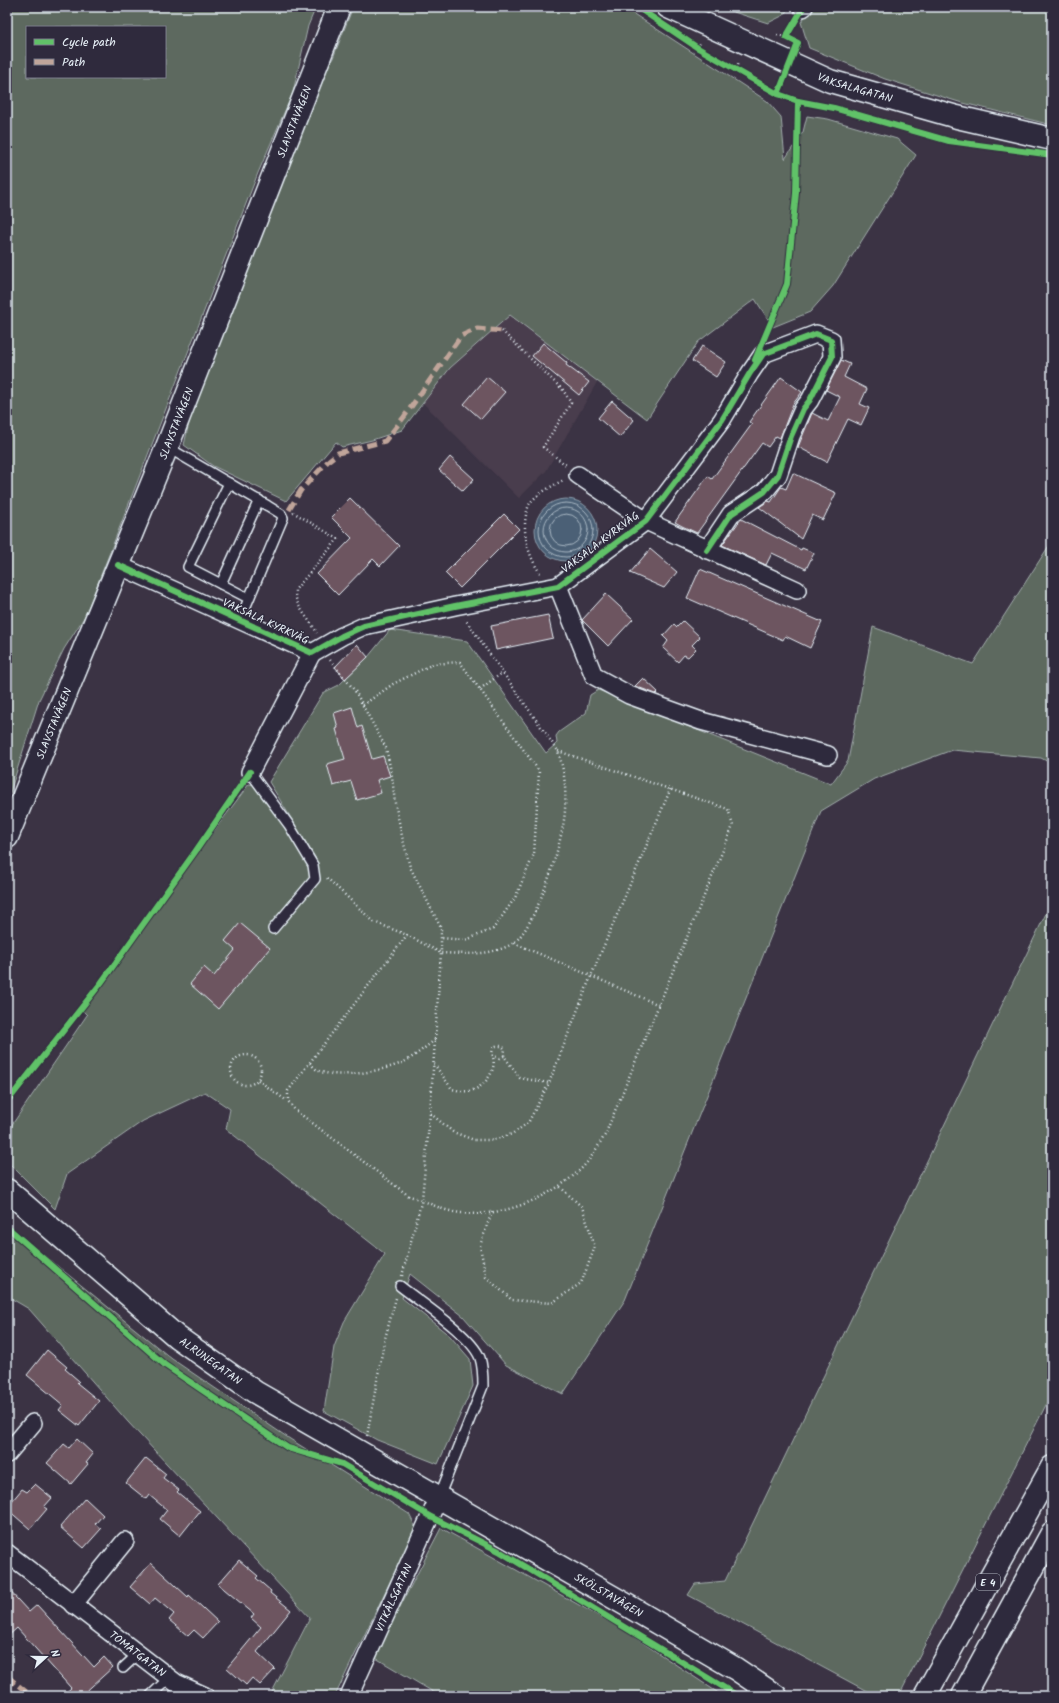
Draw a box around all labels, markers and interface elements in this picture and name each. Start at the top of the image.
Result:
legend [26,26,166,78]
text: Cycle path [62,33,116,52]
text: Path [62,53,85,72]
street label: VAKSALAGATAN [814,68,895,108]
street label: SLAVSTAVÄGEN [273,83,318,161]
street label: SLAVSTAVÄGEN [155,384,200,462]
street label: VAKSALA KYRKVÄG [558,507,643,578]
street label: VAKSALA KYRKVÄG [219,594,312,650]
street label: SLAVSTAVÄGEN [32,684,78,762]
street label: ALRUNEGATAN [175,1333,246,1390]
street label: VITKÅLSGATAN [371,1560,418,1635]
street label: SKÖLSTAVÄGEN [571,1569,647,1623]
road number: E 4 [976,1574,1000,1590]
street label: TOMATGATAN [105,1627,170,1682]
north arrow [26,1637,66,1677]
text: N [45,1647,64,1660]

